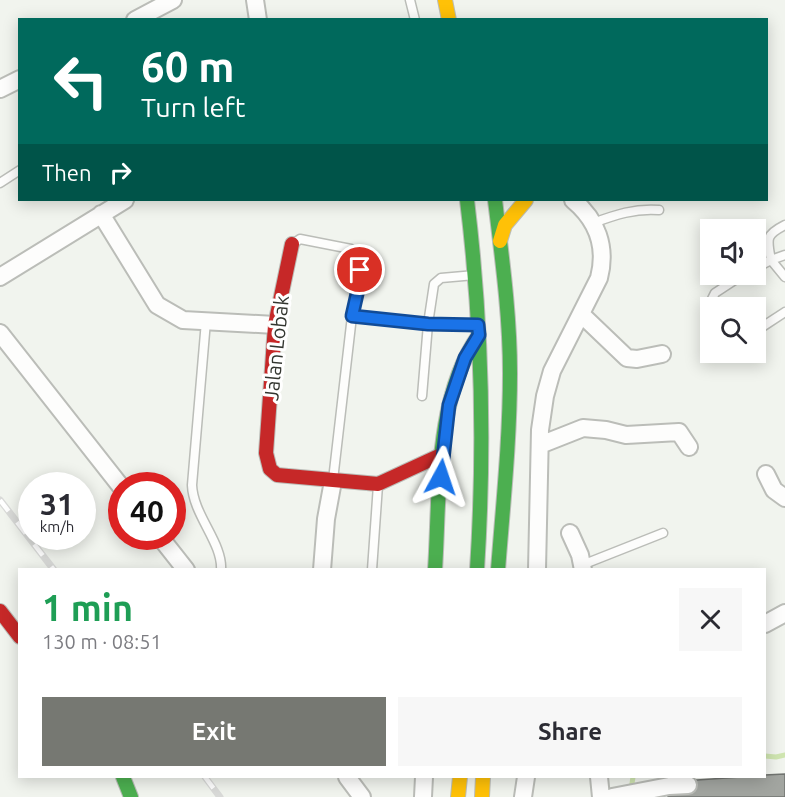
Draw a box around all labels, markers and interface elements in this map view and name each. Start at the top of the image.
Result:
icon: left [42,42,120,120]
text: 60 m [141,43,235,90]
text: Turn left [141,92,245,122]
icon: right [104,156,137,189]
text: Then [42,160,92,185]
map controls [700,219,766,363]
button: sound [700,219,766,285]
pin [334,244,385,295]
icon: arrive [343,253,376,286]
street label: Jalan Lobak [259,294,293,402]
button: search [700,297,766,363]
position arrow [409,445,473,509]
speed limit sign: 40 [108,472,186,550]
text: 31 [40,487,74,521]
text: km/h [40,518,74,535]
text: 1 min [42,587,133,628]
button: close [679,588,742,651]
text: 130 m · 08:51 [42,630,162,653]
button: Exit [42,697,386,766]
button: Share [398,697,742,766]

